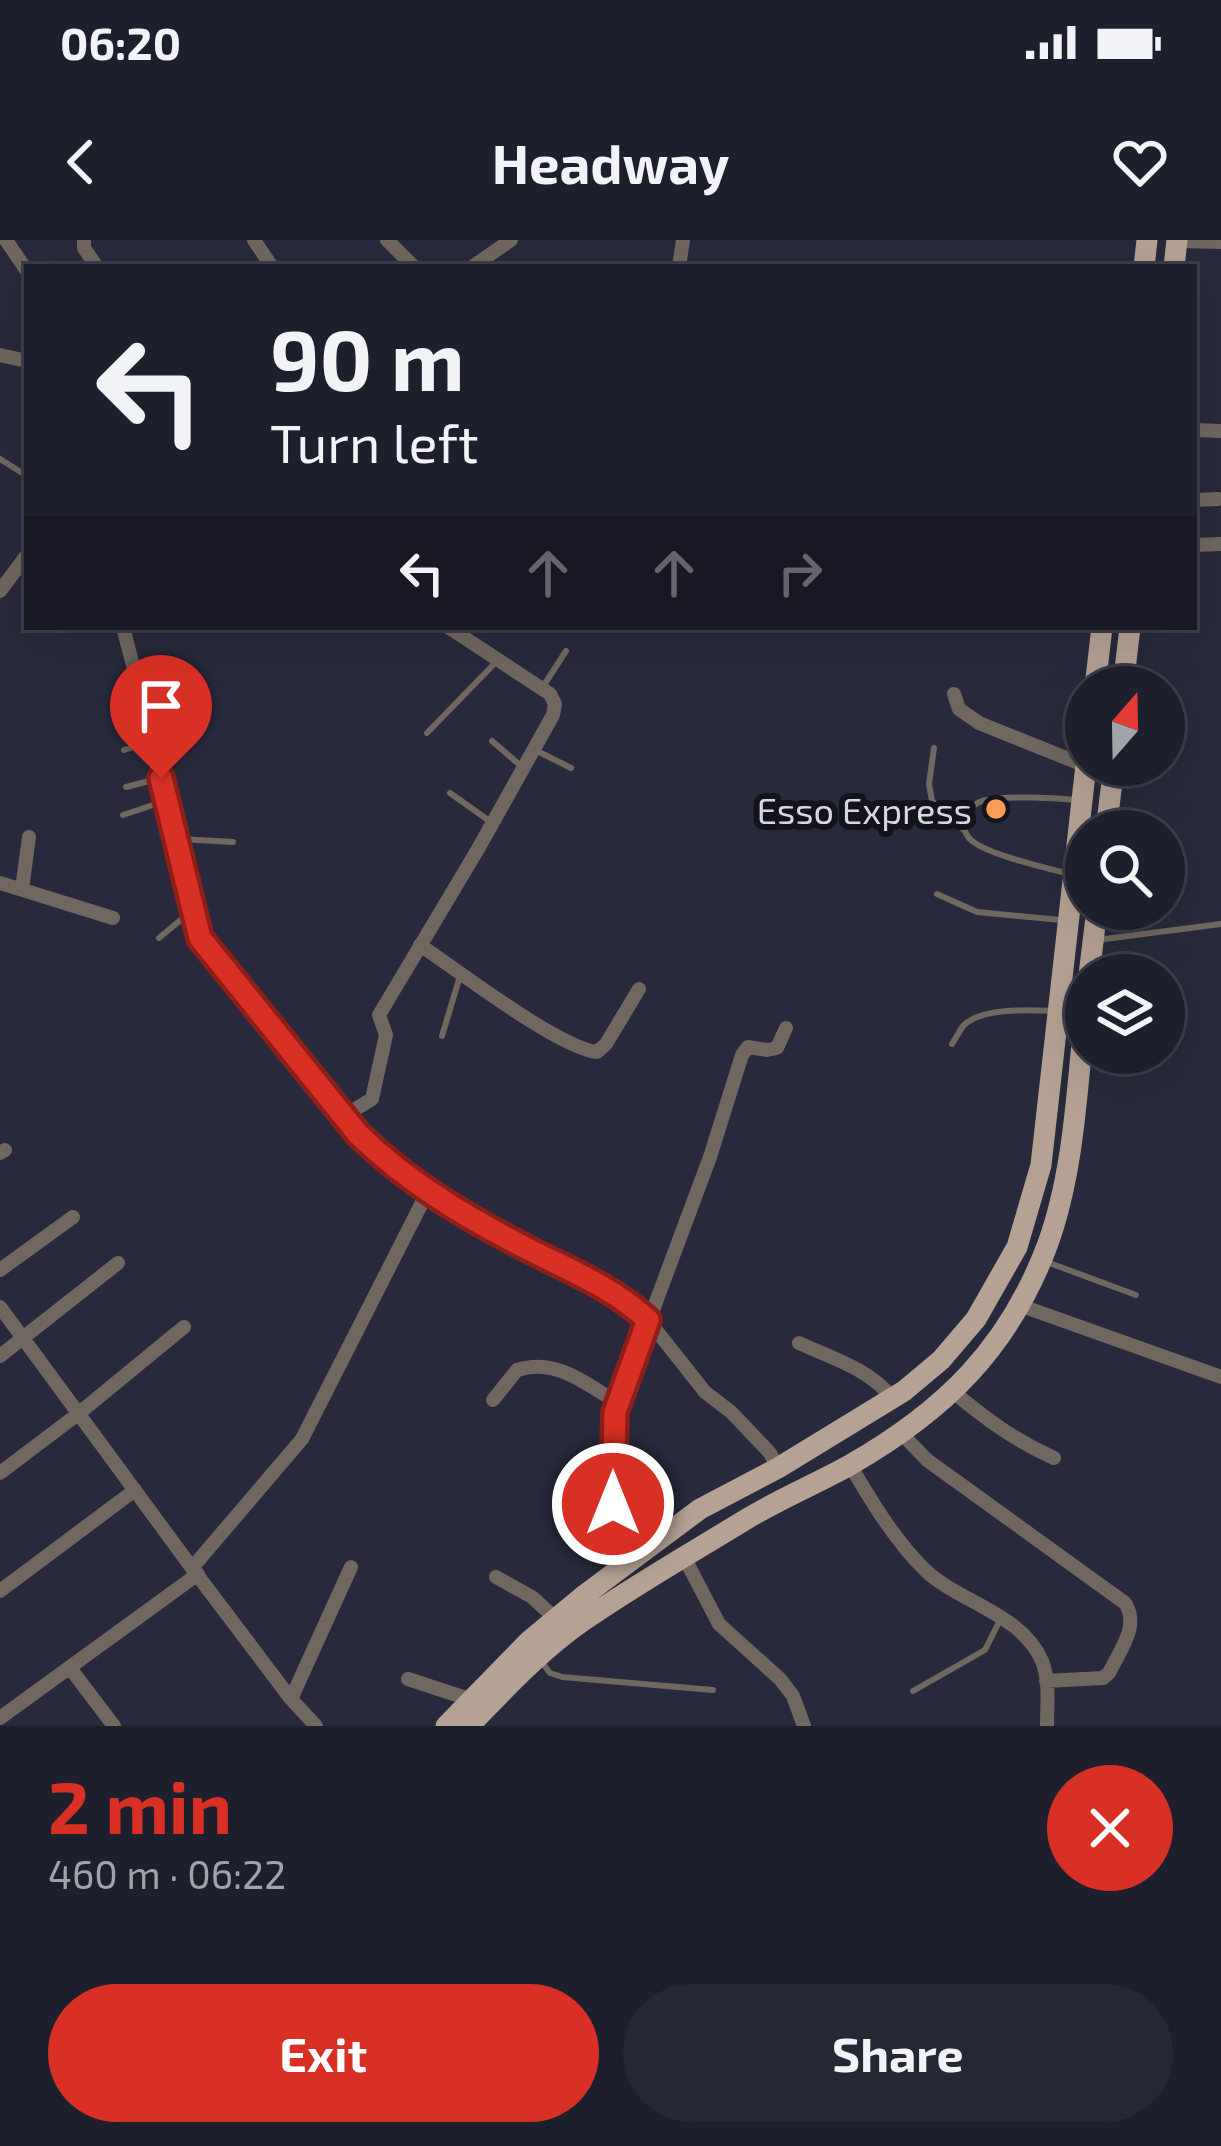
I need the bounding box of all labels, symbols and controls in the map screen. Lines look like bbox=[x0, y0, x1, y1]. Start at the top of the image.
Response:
text: 06:20 bbox=[60, 15, 181, 69]
icon: back bbox=[48, 129, 114, 195]
icon: heart bbox=[1107, 129, 1173, 195]
text: Headway bbox=[492, 130, 729, 195]
text: 90 m bbox=[270, 307, 465, 408]
icon: left bbox=[72, 312, 228, 468]
text: Turn left bbox=[270, 409, 479, 474]
icon: left bbox=[389, 540, 455, 606]
icon: ahead bbox=[515, 540, 581, 606]
icon: ahead bbox=[641, 540, 707, 606]
icon: right bbox=[767, 540, 833, 606]
pin bbox=[110, 655, 212, 778]
north arrow bbox=[1065, 666, 1185, 786]
map controls bbox=[1065, 666, 1185, 1074]
icon: arrive bbox=[128, 673, 194, 739]
place label: Esso Express bbox=[757, 788, 972, 831]
marker: Esso Express bbox=[983, 796, 1009, 822]
button: search bbox=[1065, 810, 1185, 930]
button: layers bbox=[1065, 954, 1185, 1074]
position arrow bbox=[550, 1441, 676, 1567]
text: 2 min bbox=[48, 1762, 232, 1848]
button: close bbox=[1047, 1765, 1173, 1891]
text: 460 m · 06:22 bbox=[48, 1850, 286, 1897]
button: Exit bbox=[48, 1984, 599, 2122]
button: Share bbox=[623, 1984, 1173, 2122]

